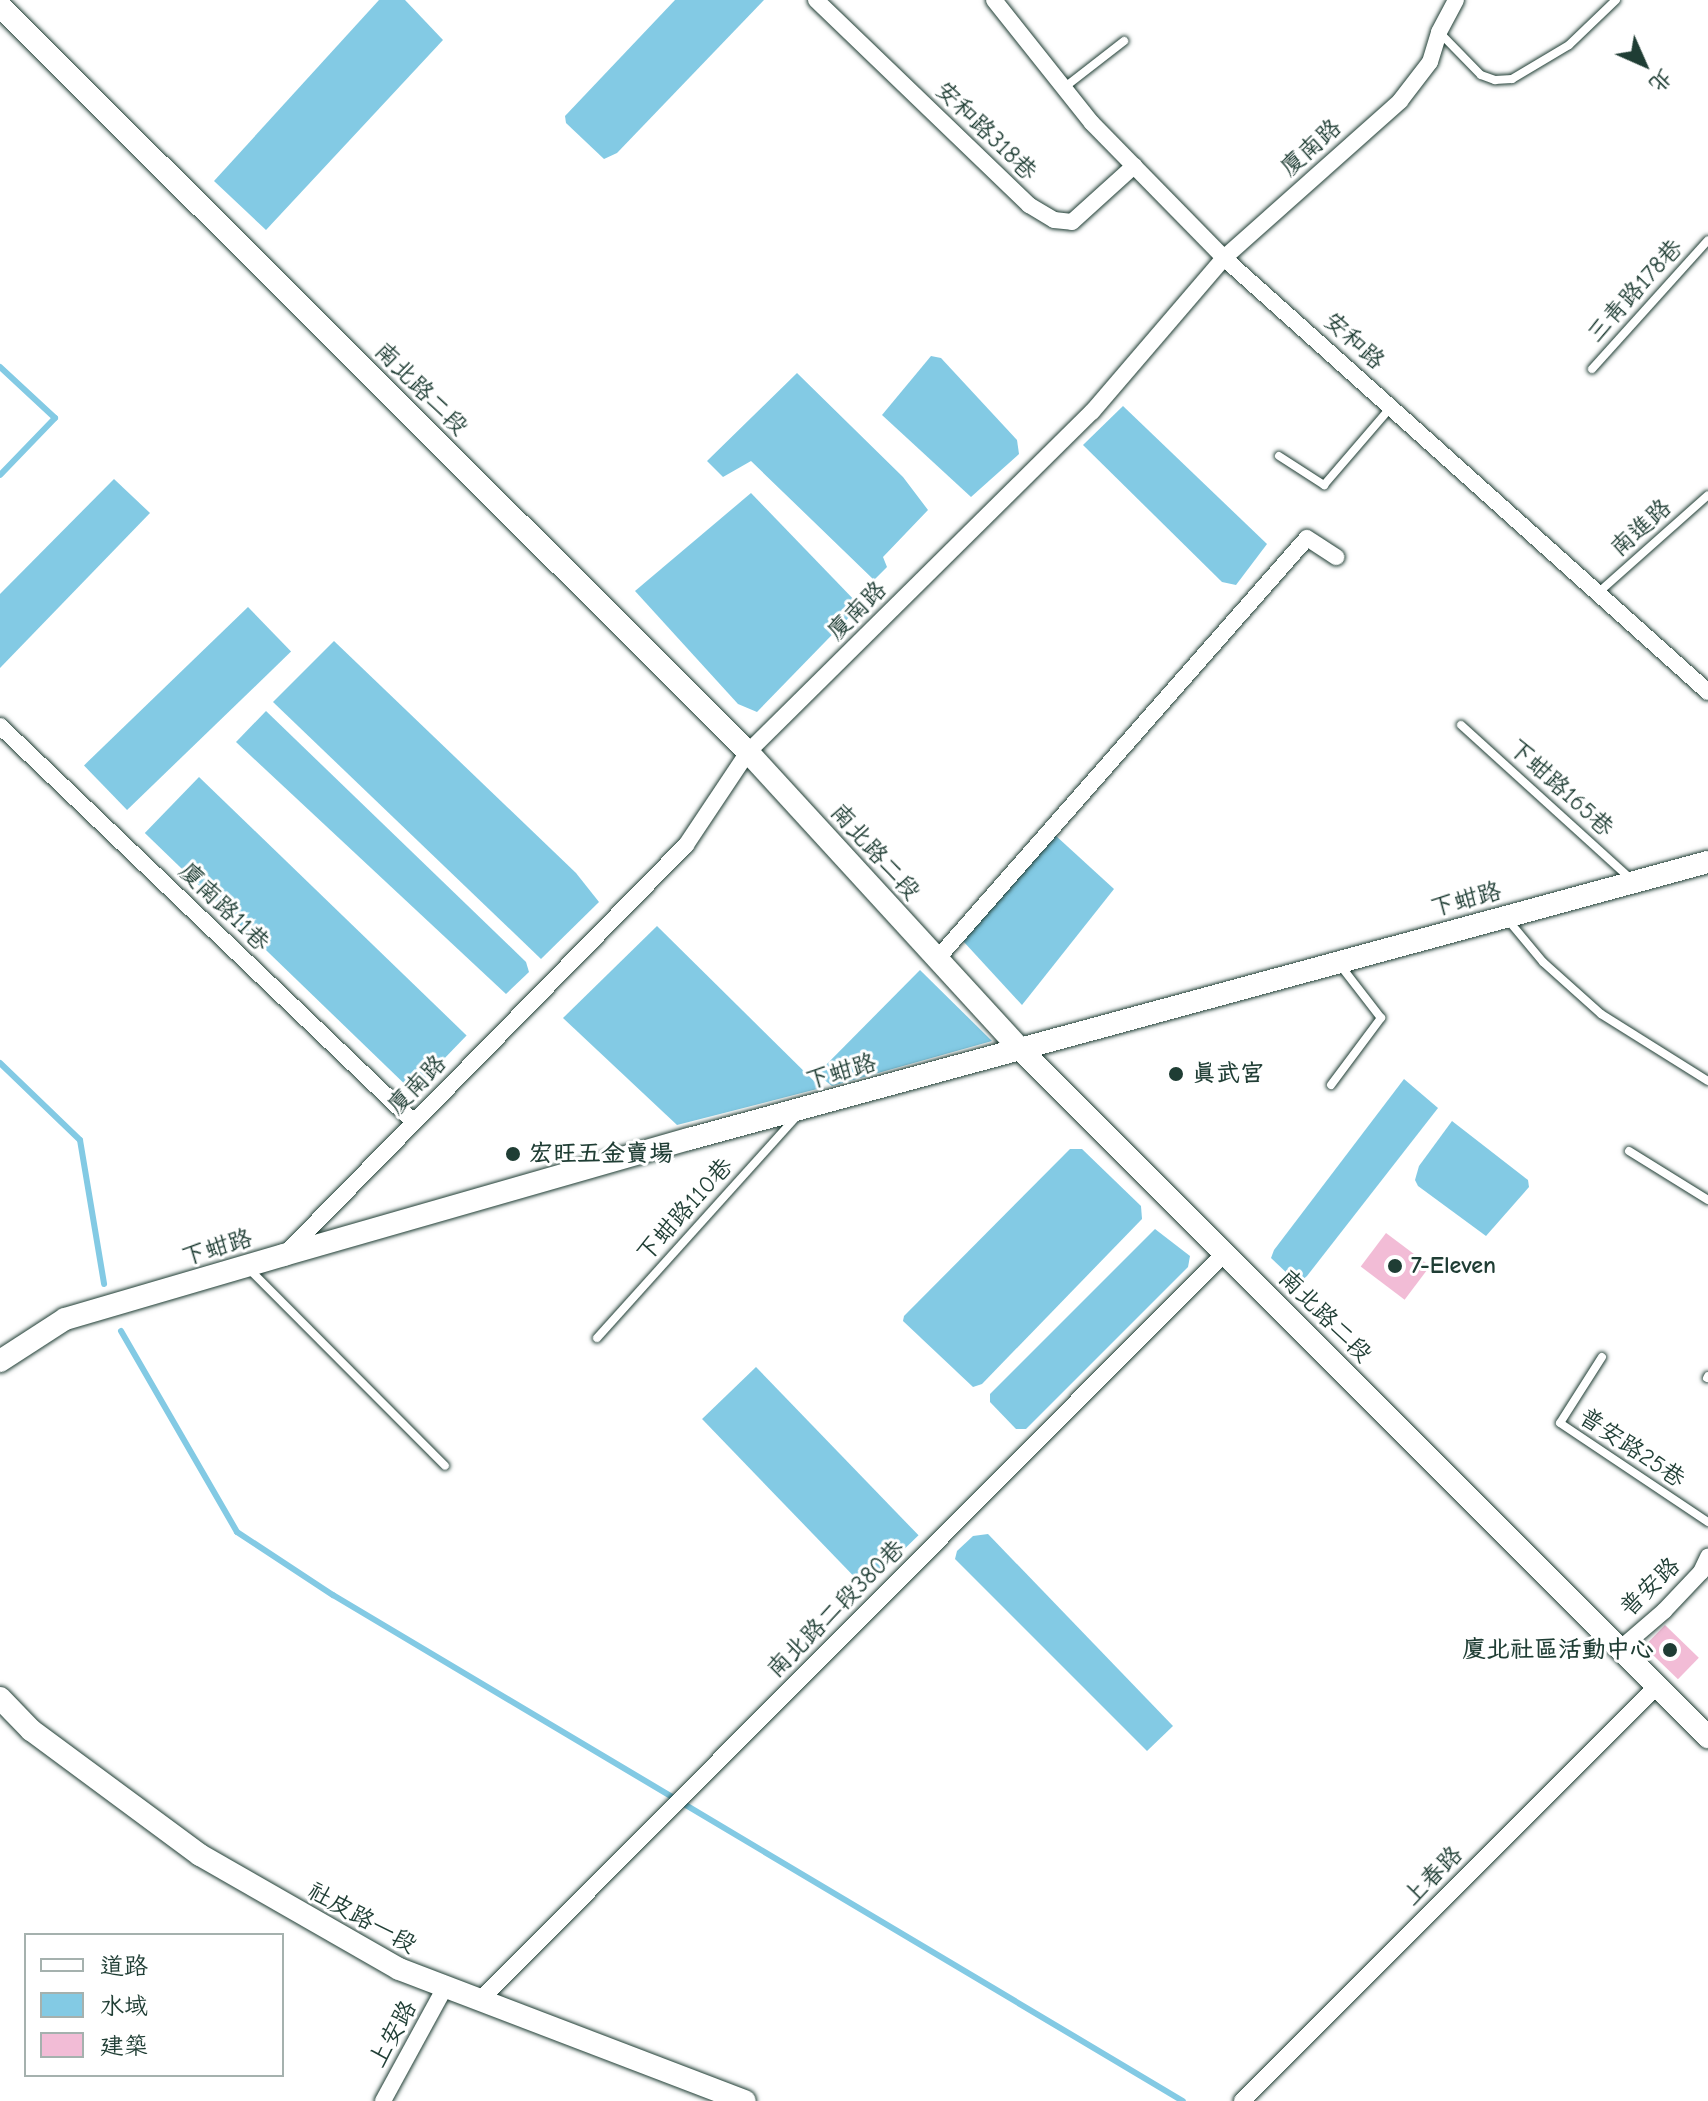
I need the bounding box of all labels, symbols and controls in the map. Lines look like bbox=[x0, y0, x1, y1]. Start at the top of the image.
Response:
north arrow bbox=[1604, 24, 1684, 104]
text: 北 bbox=[1644, 64, 1678, 98]
street label: 安和路318巷 bbox=[929, 75, 1043, 187]
street label: 廈南路 bbox=[1275, 113, 1347, 183]
street label: 三青路178巷 bbox=[1581, 233, 1689, 349]
street label: 安和路 bbox=[1318, 306, 1390, 376]
street label: 南北路二段 bbox=[368, 336, 474, 442]
street label: 南進路 bbox=[1605, 493, 1677, 563]
street label: 廈南路 bbox=[821, 575, 893, 647]
street label: 下蚶路165巷 bbox=[1502, 733, 1620, 843]
street label: 南北路二段 bbox=[824, 798, 926, 906]
street label: 廈南路11巷 bbox=[173, 857, 275, 957]
street label: 下蚶路 bbox=[1427, 877, 1505, 923]
street label: 下蚶路 bbox=[802, 1048, 880, 1096]
street label: 廈南路 bbox=[382, 1049, 452, 1121]
place label: 真武宮 bbox=[1192, 1060, 1264, 1088]
marker: 真武宮 bbox=[1167, 1065, 1185, 1083]
place label: 宏旺五金賣場 bbox=[529, 1140, 673, 1168]
marker: 宏旺五金賣場 bbox=[504, 1145, 522, 1163]
street label: 下蚶路110巷 bbox=[631, 1152, 739, 1268]
street label: 下蚶路 bbox=[178, 1224, 256, 1272]
place label: 7-Eleven bbox=[1411, 1252, 1496, 1280]
marker: 7-Eleven bbox=[1386, 1257, 1404, 1275]
street label: 南北路二段 bbox=[1272, 1263, 1378, 1369]
street label: 普安路25巷 bbox=[1574, 1402, 1690, 1494]
street label: 南北路二段380巷 bbox=[761, 1534, 911, 1684]
street label: 普安路 bbox=[1614, 1552, 1686, 1622]
place label: 廈北社區活動中心 bbox=[1462, 1636, 1654, 1664]
marker: 廈北社區活動中心 bbox=[1661, 1641, 1679, 1659]
street label: 上春路 bbox=[1397, 1840, 1469, 1912]
street label: 社皮路一段 bbox=[303, 1876, 421, 1960]
legend bbox=[24, 1933, 284, 2077]
text: 道路 bbox=[100, 1952, 148, 1980]
text: 水域 bbox=[100, 1992, 148, 2020]
street label: 上安路 bbox=[363, 1996, 423, 2072]
text: 建築 bbox=[100, 2032, 148, 2060]

